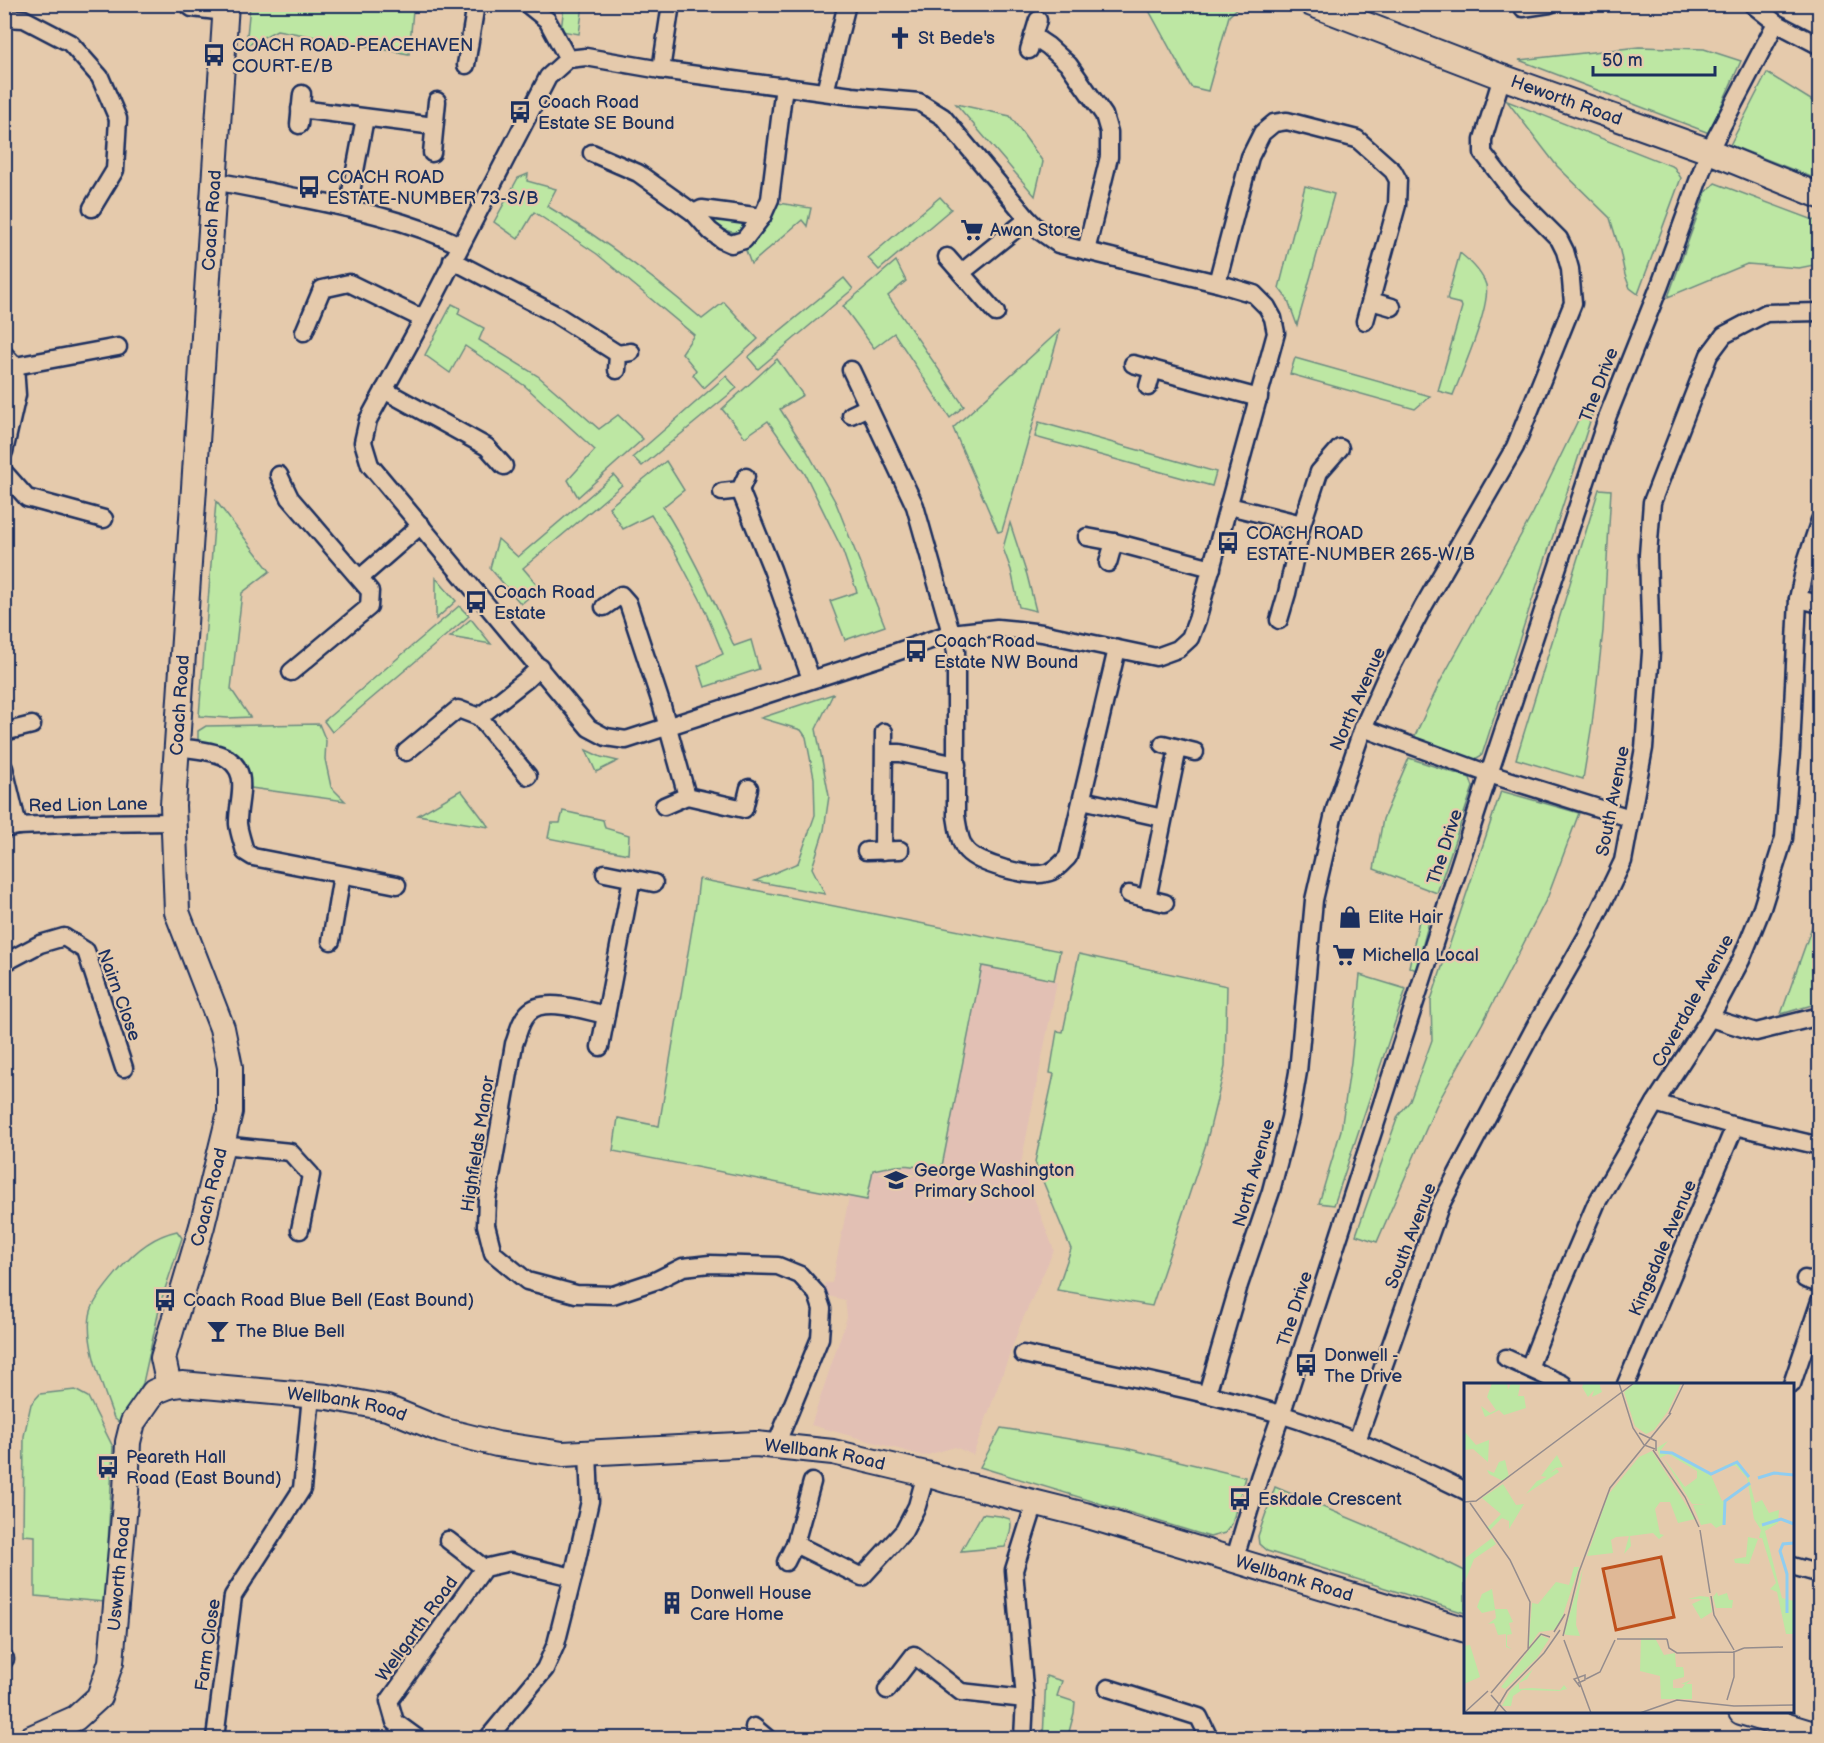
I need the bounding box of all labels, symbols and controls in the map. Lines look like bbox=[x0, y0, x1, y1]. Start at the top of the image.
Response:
church icon: St Bede's bbox=[887, 25, 913, 51]
place label: St Bede's bbox=[918, 28, 995, 49]
place label: COACH ROAD-PEACEHAVEN COURT-E/B bbox=[232, 35, 473, 77]
scale bar bbox=[1593, 39, 1714, 77]
bus stop icon: COACH ROAD-PEACEHAVEN COURT-E/B bbox=[201, 42, 227, 68]
text: 50 m bbox=[1602, 50, 1643, 71]
street label: Heworth Road bbox=[1508, 71, 1625, 130]
place label: Coach Road Estate SE Bound bbox=[538, 92, 675, 134]
bus stop icon: Coach Road Estate SE Bound bbox=[507, 99, 533, 125]
place label: COACH ROAD ESTATE-NUMBER 73-S/B bbox=[327, 167, 538, 209]
street label: Coach Road bbox=[198, 169, 226, 271]
bus stop icon: COACH ROAD ESTATE-NUMBER 73-S/B bbox=[296, 174, 322, 200]
supermarket icon: Awan Store bbox=[959, 217, 985, 243]
place label: Awan Store bbox=[990, 220, 1081, 241]
street label: The Drive bbox=[1575, 344, 1623, 425]
place label: COACH ROAD ESTATE-NUMBER 265-W/B bbox=[1246, 523, 1475, 565]
bus stop icon: COACH ROAD ESTATE-NUMBER 265-W/B bbox=[1215, 530, 1241, 556]
place label: Coach Road Estate bbox=[494, 582, 595, 624]
bus stop icon: Coach Road Estate bbox=[463, 589, 489, 615]
place label: Coach Road Estate NW Bound bbox=[934, 631, 1078, 673]
bus stop icon: Coach Road Estate NW Bound bbox=[903, 638, 929, 664]
street label: North Avenue bbox=[1326, 644, 1390, 754]
street label: Coach Road bbox=[166, 654, 193, 756]
street label: South Avenue bbox=[1592, 744, 1634, 858]
street label: Red Lion Lane bbox=[28, 793, 148, 817]
street label: The Drive bbox=[1423, 806, 1467, 887]
shop icon: Elite Hair bbox=[1337, 904, 1363, 930]
place label: Elite Hair bbox=[1368, 907, 1443, 928]
street label: Coverdale Avenue bbox=[1648, 931, 1738, 1071]
supermarket icon: Michella Local bbox=[1331, 942, 1357, 968]
place label: Michella Local bbox=[1362, 945, 1479, 966]
street label: Nairn Close bbox=[93, 946, 145, 1044]
street label: Highfields Manor bbox=[457, 1074, 499, 1214]
street label: North Avenue bbox=[1229, 1116, 1280, 1229]
street label: Coach Road bbox=[186, 1145, 231, 1249]
place label: George Washington Primary School bbox=[914, 1160, 1074, 1202]
school or university icon: George Washington Primary School bbox=[883, 1167, 909, 1193]
street label: Kingsdale Avenue bbox=[1625, 1177, 1701, 1319]
street label: South Avenue bbox=[1381, 1180, 1441, 1292]
street label: The Drive bbox=[1273, 1268, 1317, 1349]
bus stop icon: Coach Road Blue Bell (East Bound) bbox=[152, 1287, 178, 1313]
place label: Coach Road Blue Bell (East Bound) bbox=[183, 1290, 474, 1311]
bar icon: The Blue Bell bbox=[205, 1318, 231, 1344]
place label: The Blue Bell bbox=[236, 1321, 345, 1342]
place label: Donwell - The Drive bbox=[1324, 1345, 1402, 1387]
bus stop icon: Donwell - The Drive bbox=[1293, 1352, 1319, 1378]
street label: Wellbank Road bbox=[286, 1383, 410, 1426]
inset map bbox=[1464, 1383, 1794, 1713]
street label: Wellbank Road bbox=[764, 1434, 887, 1474]
place label: Peareth Hall Road (East Bound) bbox=[126, 1447, 282, 1489]
bus stop icon: Peareth Hall Road (East Bound) bbox=[95, 1454, 121, 1480]
bus stop icon: Eskdale Crescent bbox=[1227, 1486, 1253, 1512]
place label: Eskdale Crescent bbox=[1258, 1489, 1402, 1510]
street label: Usworth Road bbox=[103, 1516, 134, 1632]
street label: Wellbank Road bbox=[1233, 1550, 1356, 1606]
street label: Wellgarth Road bbox=[372, 1572, 462, 1686]
place label: Donwell House Care Home bbox=[690, 1583, 812, 1625]
building icon: Donwell House Care Home bbox=[659, 1590, 685, 1616]
street label: Farm Close bbox=[191, 1597, 225, 1693]

